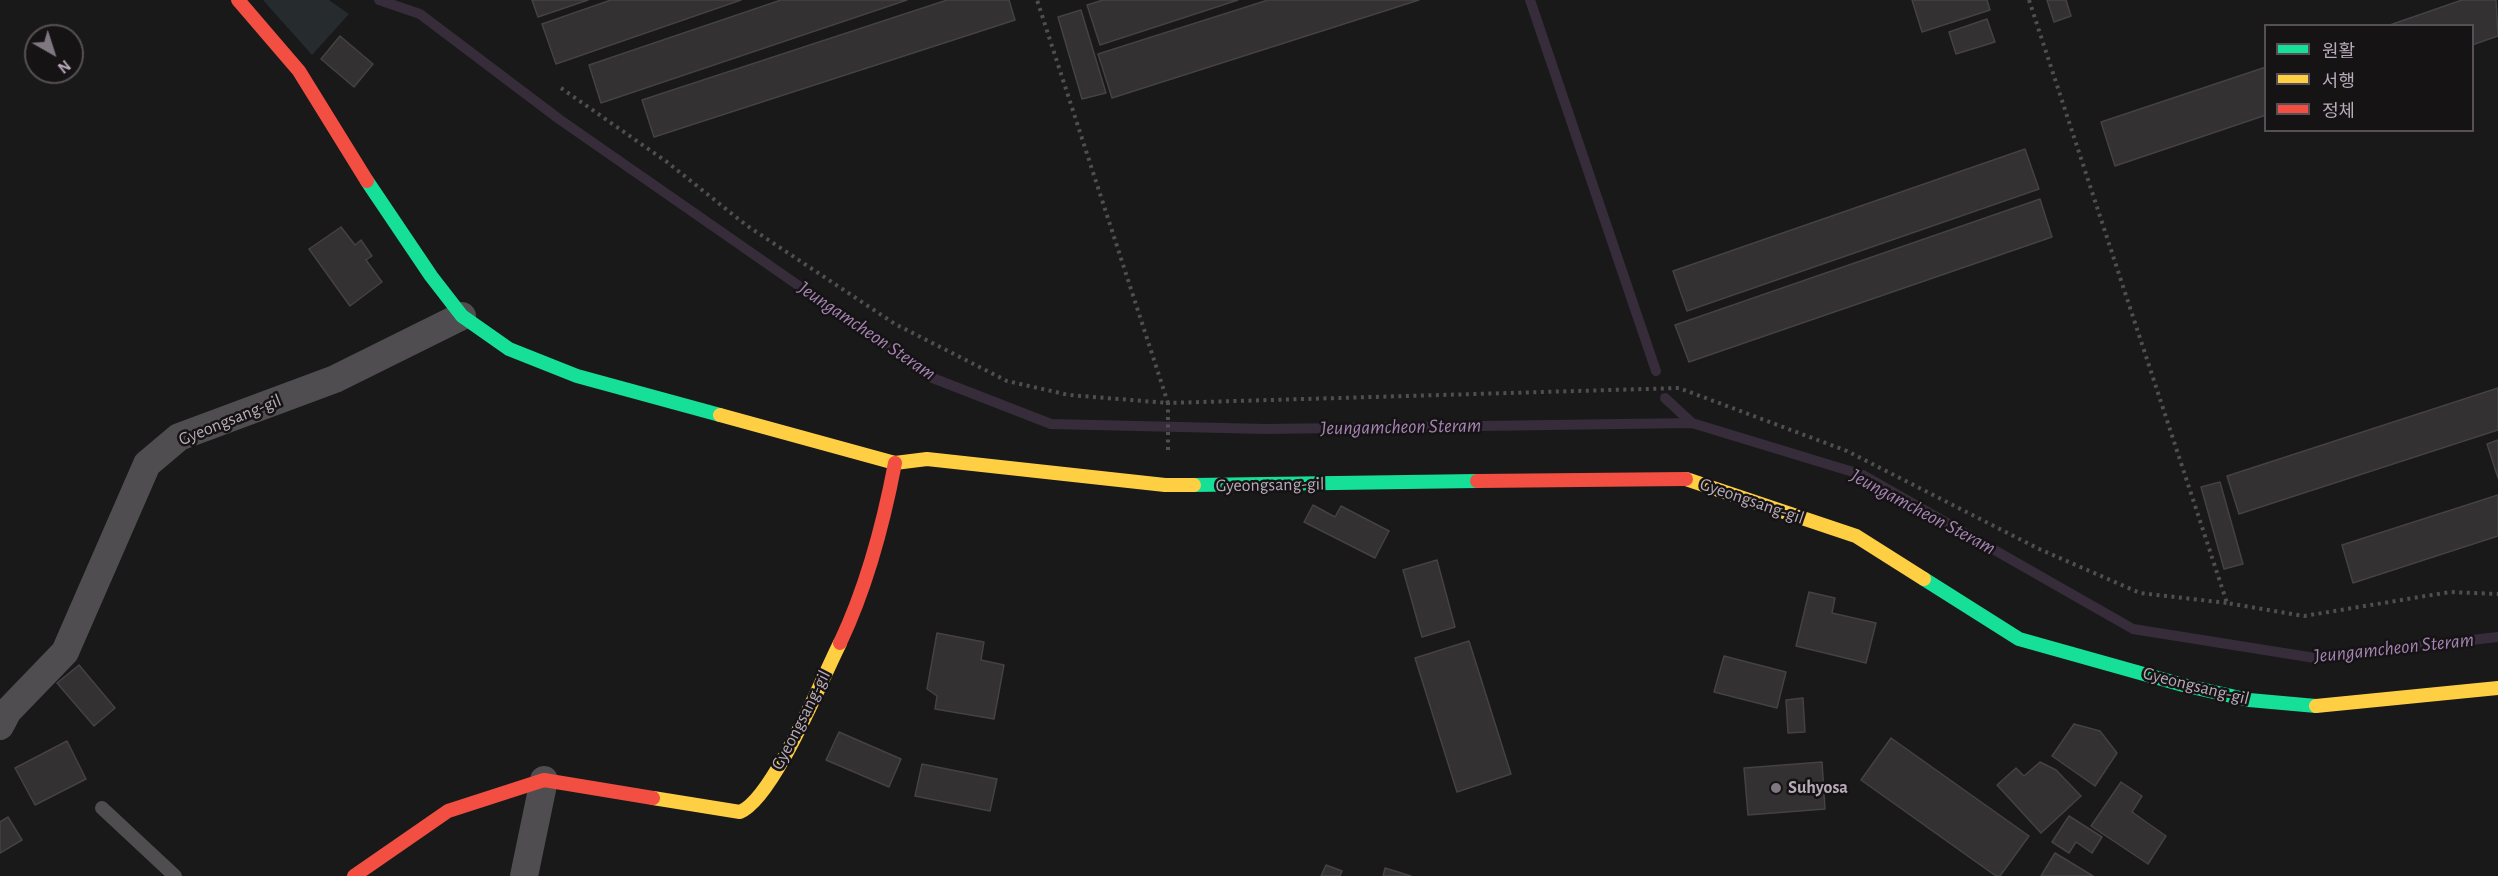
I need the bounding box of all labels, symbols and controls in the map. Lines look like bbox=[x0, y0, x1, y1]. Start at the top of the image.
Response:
north arrow bbox=[24, 24, 84, 84]
legend bbox=[2264, 24, 2474, 132]
text: 원활 bbox=[2322, 43, 2355, 61]
text: N bbox=[55, 57, 73, 76]
text: 서행 bbox=[2322, 73, 2355, 91]
text: 정체 bbox=[2322, 103, 2355, 121]
water label: Jeungamcheon Steram bbox=[794, 276, 940, 386]
street label: Gyeongsang-gil bbox=[176, 390, 284, 450]
water label: Jeungamcheon Steram bbox=[1321, 414, 1481, 440]
water label: Jeungamcheon Steram bbox=[1847, 464, 1999, 560]
street label: Gyeongsang-gil bbox=[1215, 473, 1325, 497]
street label: Gyeongsang-gil bbox=[1697, 473, 1807, 529]
water label: Jeungamcheon Steram bbox=[2313, 628, 2475, 668]
street label: Gyeongsang-gil bbox=[2141, 662, 2251, 710]
street label: Gyeongsang-gil bbox=[767, 667, 835, 773]
place label: Suhyosa bbox=[1788, 777, 1848, 799]
marker: Suhyosa bbox=[1769, 781, 1783, 795]

